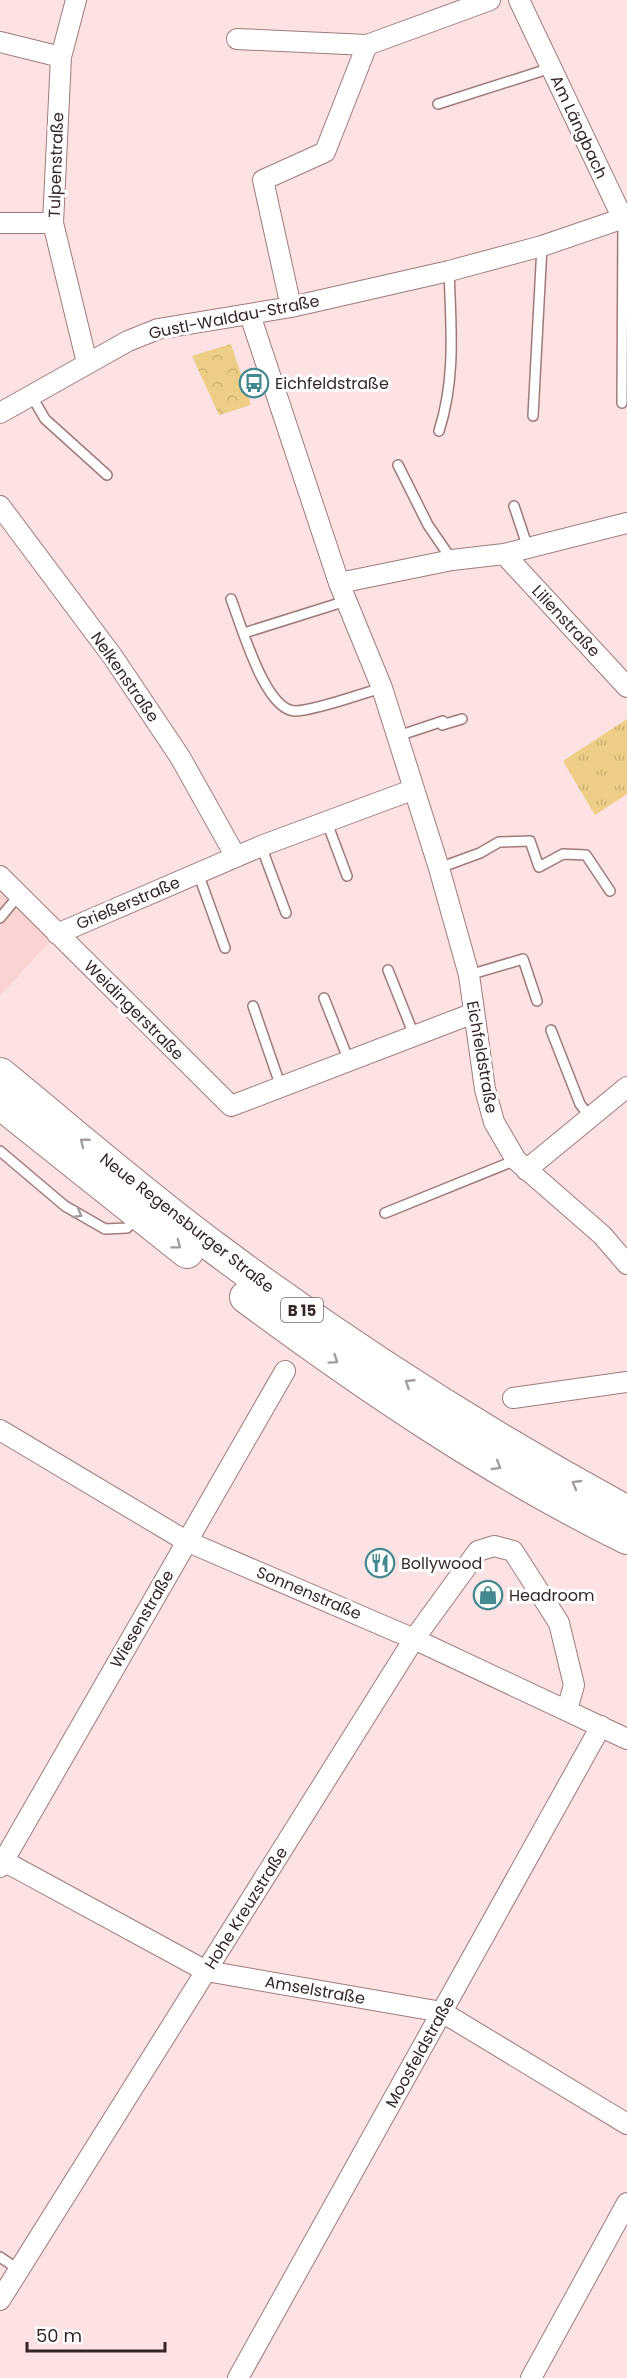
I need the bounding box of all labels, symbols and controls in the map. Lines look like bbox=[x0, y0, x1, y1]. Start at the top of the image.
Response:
street label: Am Längbach bbox=[545, 71, 613, 183]
street label: Tulpenstraße bbox=[43, 112, 69, 218]
street label: Gustl-Waldau-Straße bbox=[147, 289, 321, 345]
bus stop icon: Eichfeldstraße bbox=[238, 367, 270, 399]
place label: Eichfeldstraße bbox=[275, 372, 389, 395]
street label: Lilienstraße bbox=[527, 580, 605, 662]
street label: Nelkenstraße bbox=[85, 627, 165, 727]
street label: Grießerstraße bbox=[72, 871, 184, 935]
street label: Weidingerstraße bbox=[79, 955, 189, 1065]
street label: Eichfeldstraße bbox=[461, 999, 503, 1115]
one-way arrow bbox=[80, 1138, 91, 1149]
street label: Neue Regensburger Straße bbox=[95, 1148, 279, 1298]
one-way arrow bbox=[72, 1207, 82, 1218]
one-way arrow bbox=[170, 1237, 181, 1248]
road number: B 15 bbox=[281, 1298, 323, 1322]
one-way arrow bbox=[327, 1353, 338, 1364]
one-way arrow bbox=[405, 1379, 416, 1390]
one-way arrow bbox=[491, 1459, 501, 1471]
one-way arrow bbox=[572, 1480, 582, 1491]
restaurant icon: Bollywood bbox=[364, 1547, 396, 1579]
place label: Bollywood bbox=[401, 1552, 482, 1575]
street label: Sonnenstraße bbox=[253, 1561, 365, 1626]
street label: Wiesenstraße bbox=[105, 1566, 179, 1672]
shop icon: Headroom bbox=[472, 1579, 504, 1611]
place label: Headroom bbox=[509, 1584, 595, 1607]
street label: Hohe Kreuzstraße bbox=[199, 1842, 293, 1974]
street label: Amselstraße bbox=[263, 1970, 367, 2010]
street label: Moosfeldstraße bbox=[380, 1992, 460, 2112]
scale bar bbox=[27, 2315, 165, 2353]
text: 50 m bbox=[36, 2323, 82, 2348]

